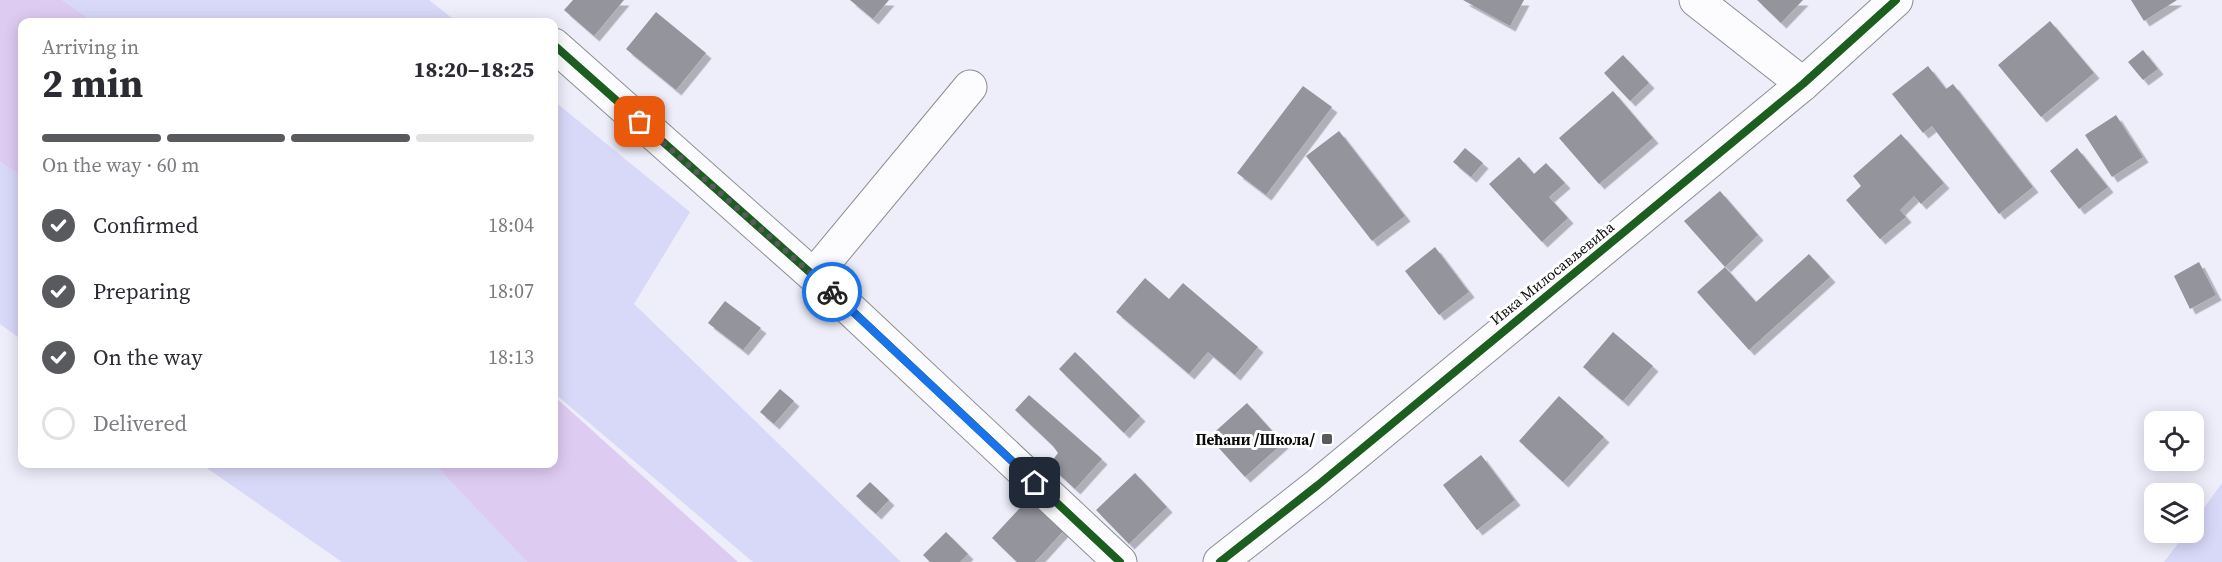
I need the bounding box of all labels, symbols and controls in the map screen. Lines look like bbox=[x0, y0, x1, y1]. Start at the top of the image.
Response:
text: Arriving in bbox=[42, 33, 139, 61]
text: 18:20–18:25 bbox=[414, 54, 534, 84]
text: 2 min bbox=[42, 57, 143, 110]
pin bbox=[614, 96, 665, 147]
icon: bag bbox=[623, 105, 656, 138]
text: On the way · 60 m bbox=[42, 151, 199, 179]
icon: check bbox=[42, 209, 75, 242]
text: Confirmed bbox=[93, 210, 198, 240]
text: 18:04 bbox=[488, 211, 534, 239]
street label: Ивка Милосављевића bbox=[1485, 216, 1619, 330]
courier bbox=[802, 262, 862, 322]
icon: check bbox=[42, 275, 75, 308]
text: Preparing bbox=[93, 276, 190, 306]
icon: bike bbox=[816, 276, 849, 309]
text: 18:07 bbox=[488, 277, 534, 305]
icon: check bbox=[42, 341, 75, 374]
text: On the way bbox=[93, 342, 202, 372]
text: 18:13 bbox=[488, 343, 534, 371]
text: Delivered bbox=[93, 408, 187, 438]
map controls bbox=[2144, 411, 2204, 543]
button: locate bbox=[2144, 411, 2204, 471]
place label: Пећани /Школа/ bbox=[1196, 429, 1315, 450]
marker: Пећани /Школа/ bbox=[1320, 432, 1334, 446]
pin bbox=[1009, 457, 1060, 508]
icon: home bbox=[1018, 466, 1051, 499]
button: layers bbox=[2144, 483, 2204, 543]

